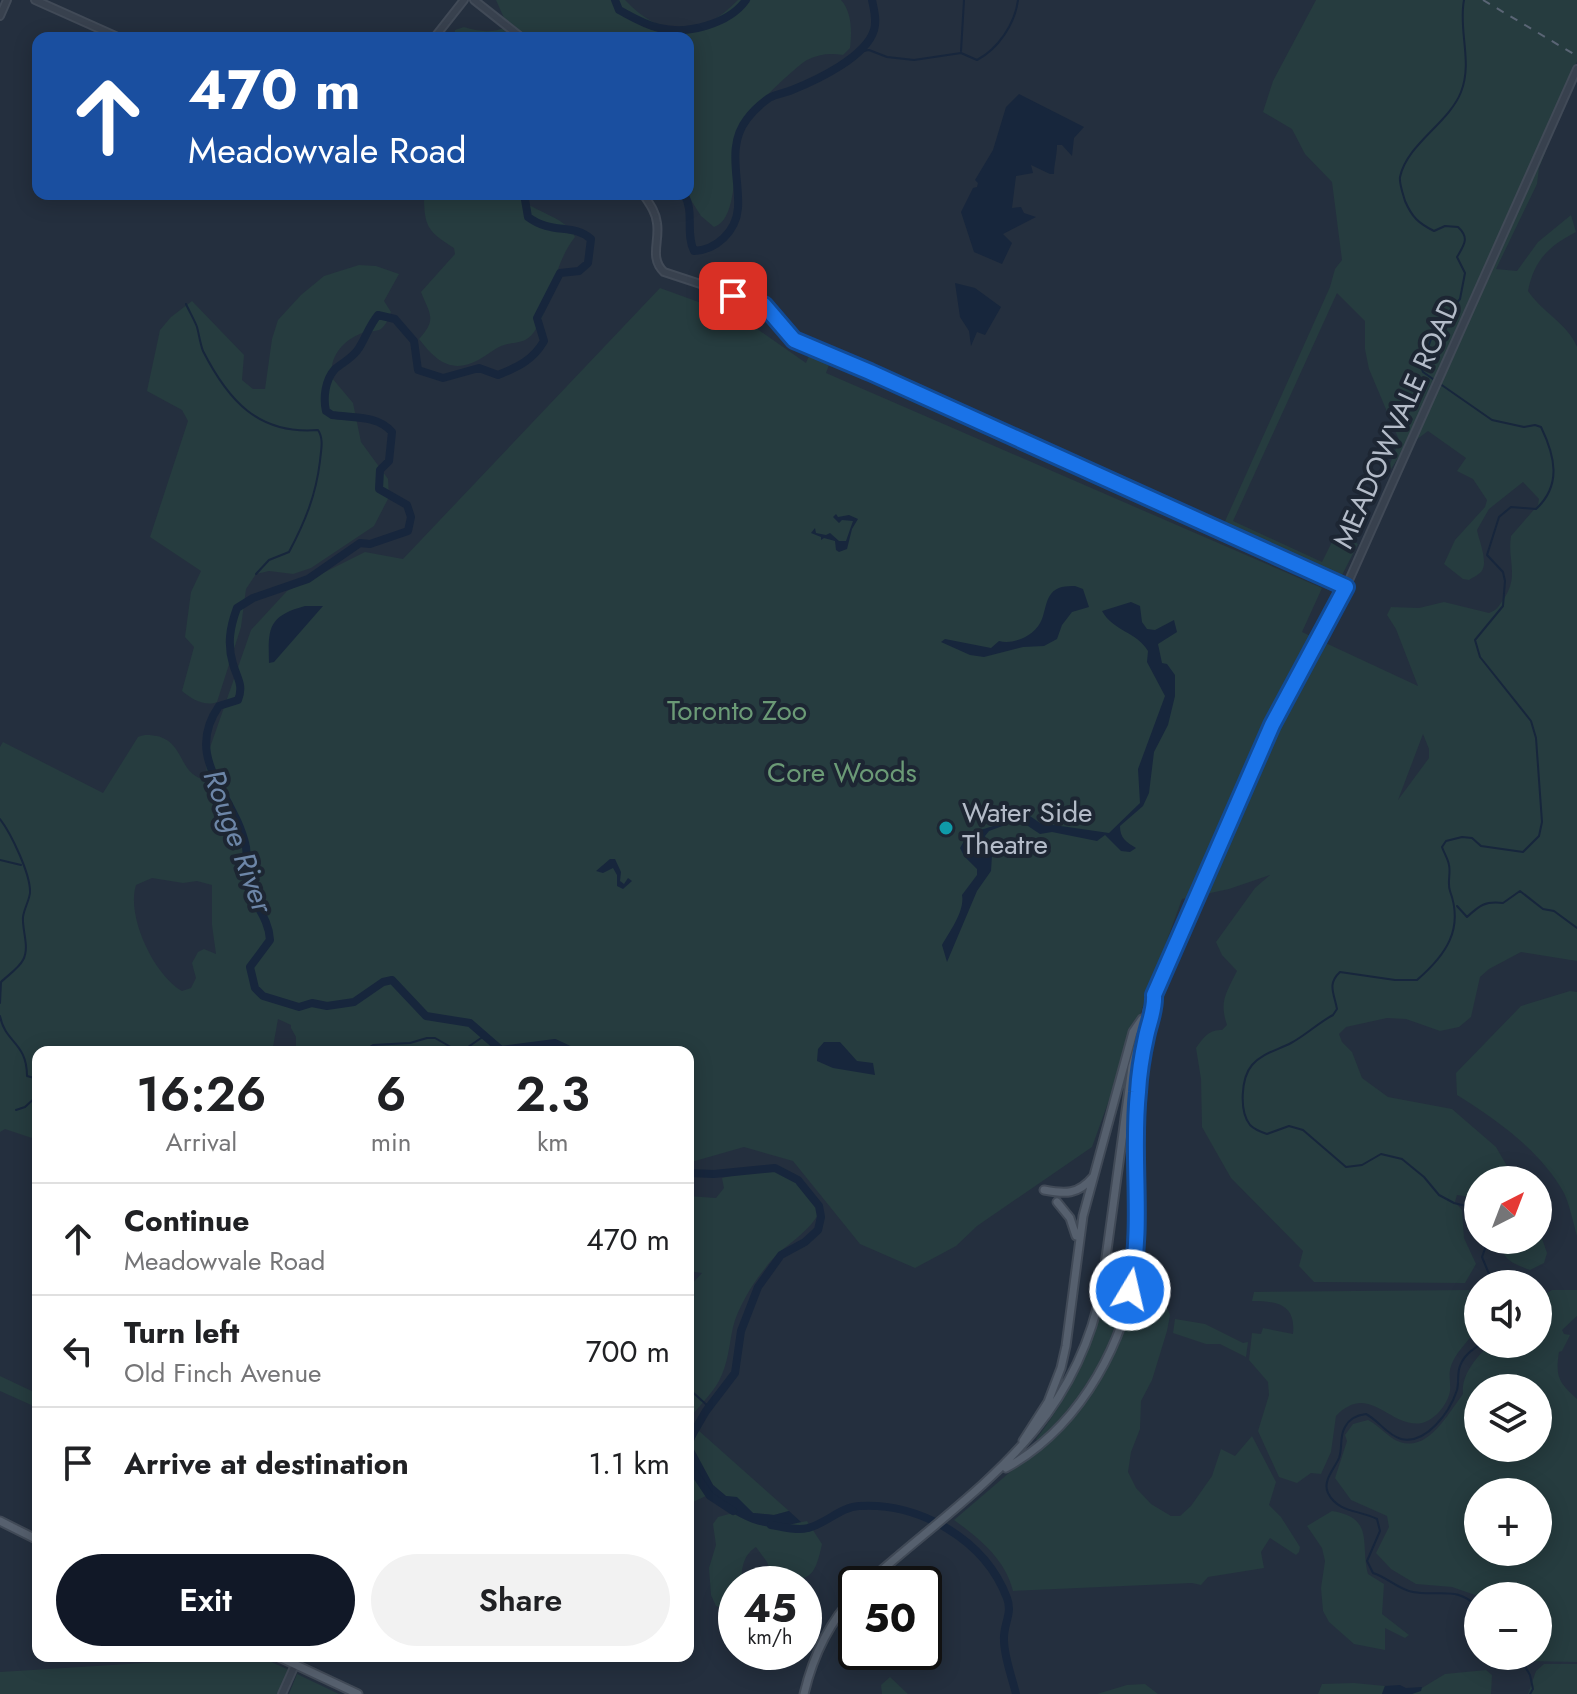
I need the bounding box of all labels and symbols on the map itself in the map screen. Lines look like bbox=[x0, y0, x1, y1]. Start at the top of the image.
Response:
pin bbox=[699, 262, 767, 330]
street label: MEADOWVALE ROAD bbox=[1323, 291, 1470, 555]
park label: Toronto Zoo bbox=[667, 690, 807, 731]
park label: Core Woods bbox=[767, 752, 917, 793]
water label: Rouge River bbox=[193, 763, 285, 920]
place label: Water Side Theatre bbox=[962, 792, 1093, 865]
marker: Water Side Theatre bbox=[937, 819, 955, 837]
north arrow bbox=[1464, 1166, 1552, 1254]
position arrow bbox=[1088, 1248, 1172, 1332]
speed limit sign: 50 bbox=[838, 1566, 942, 1670]

